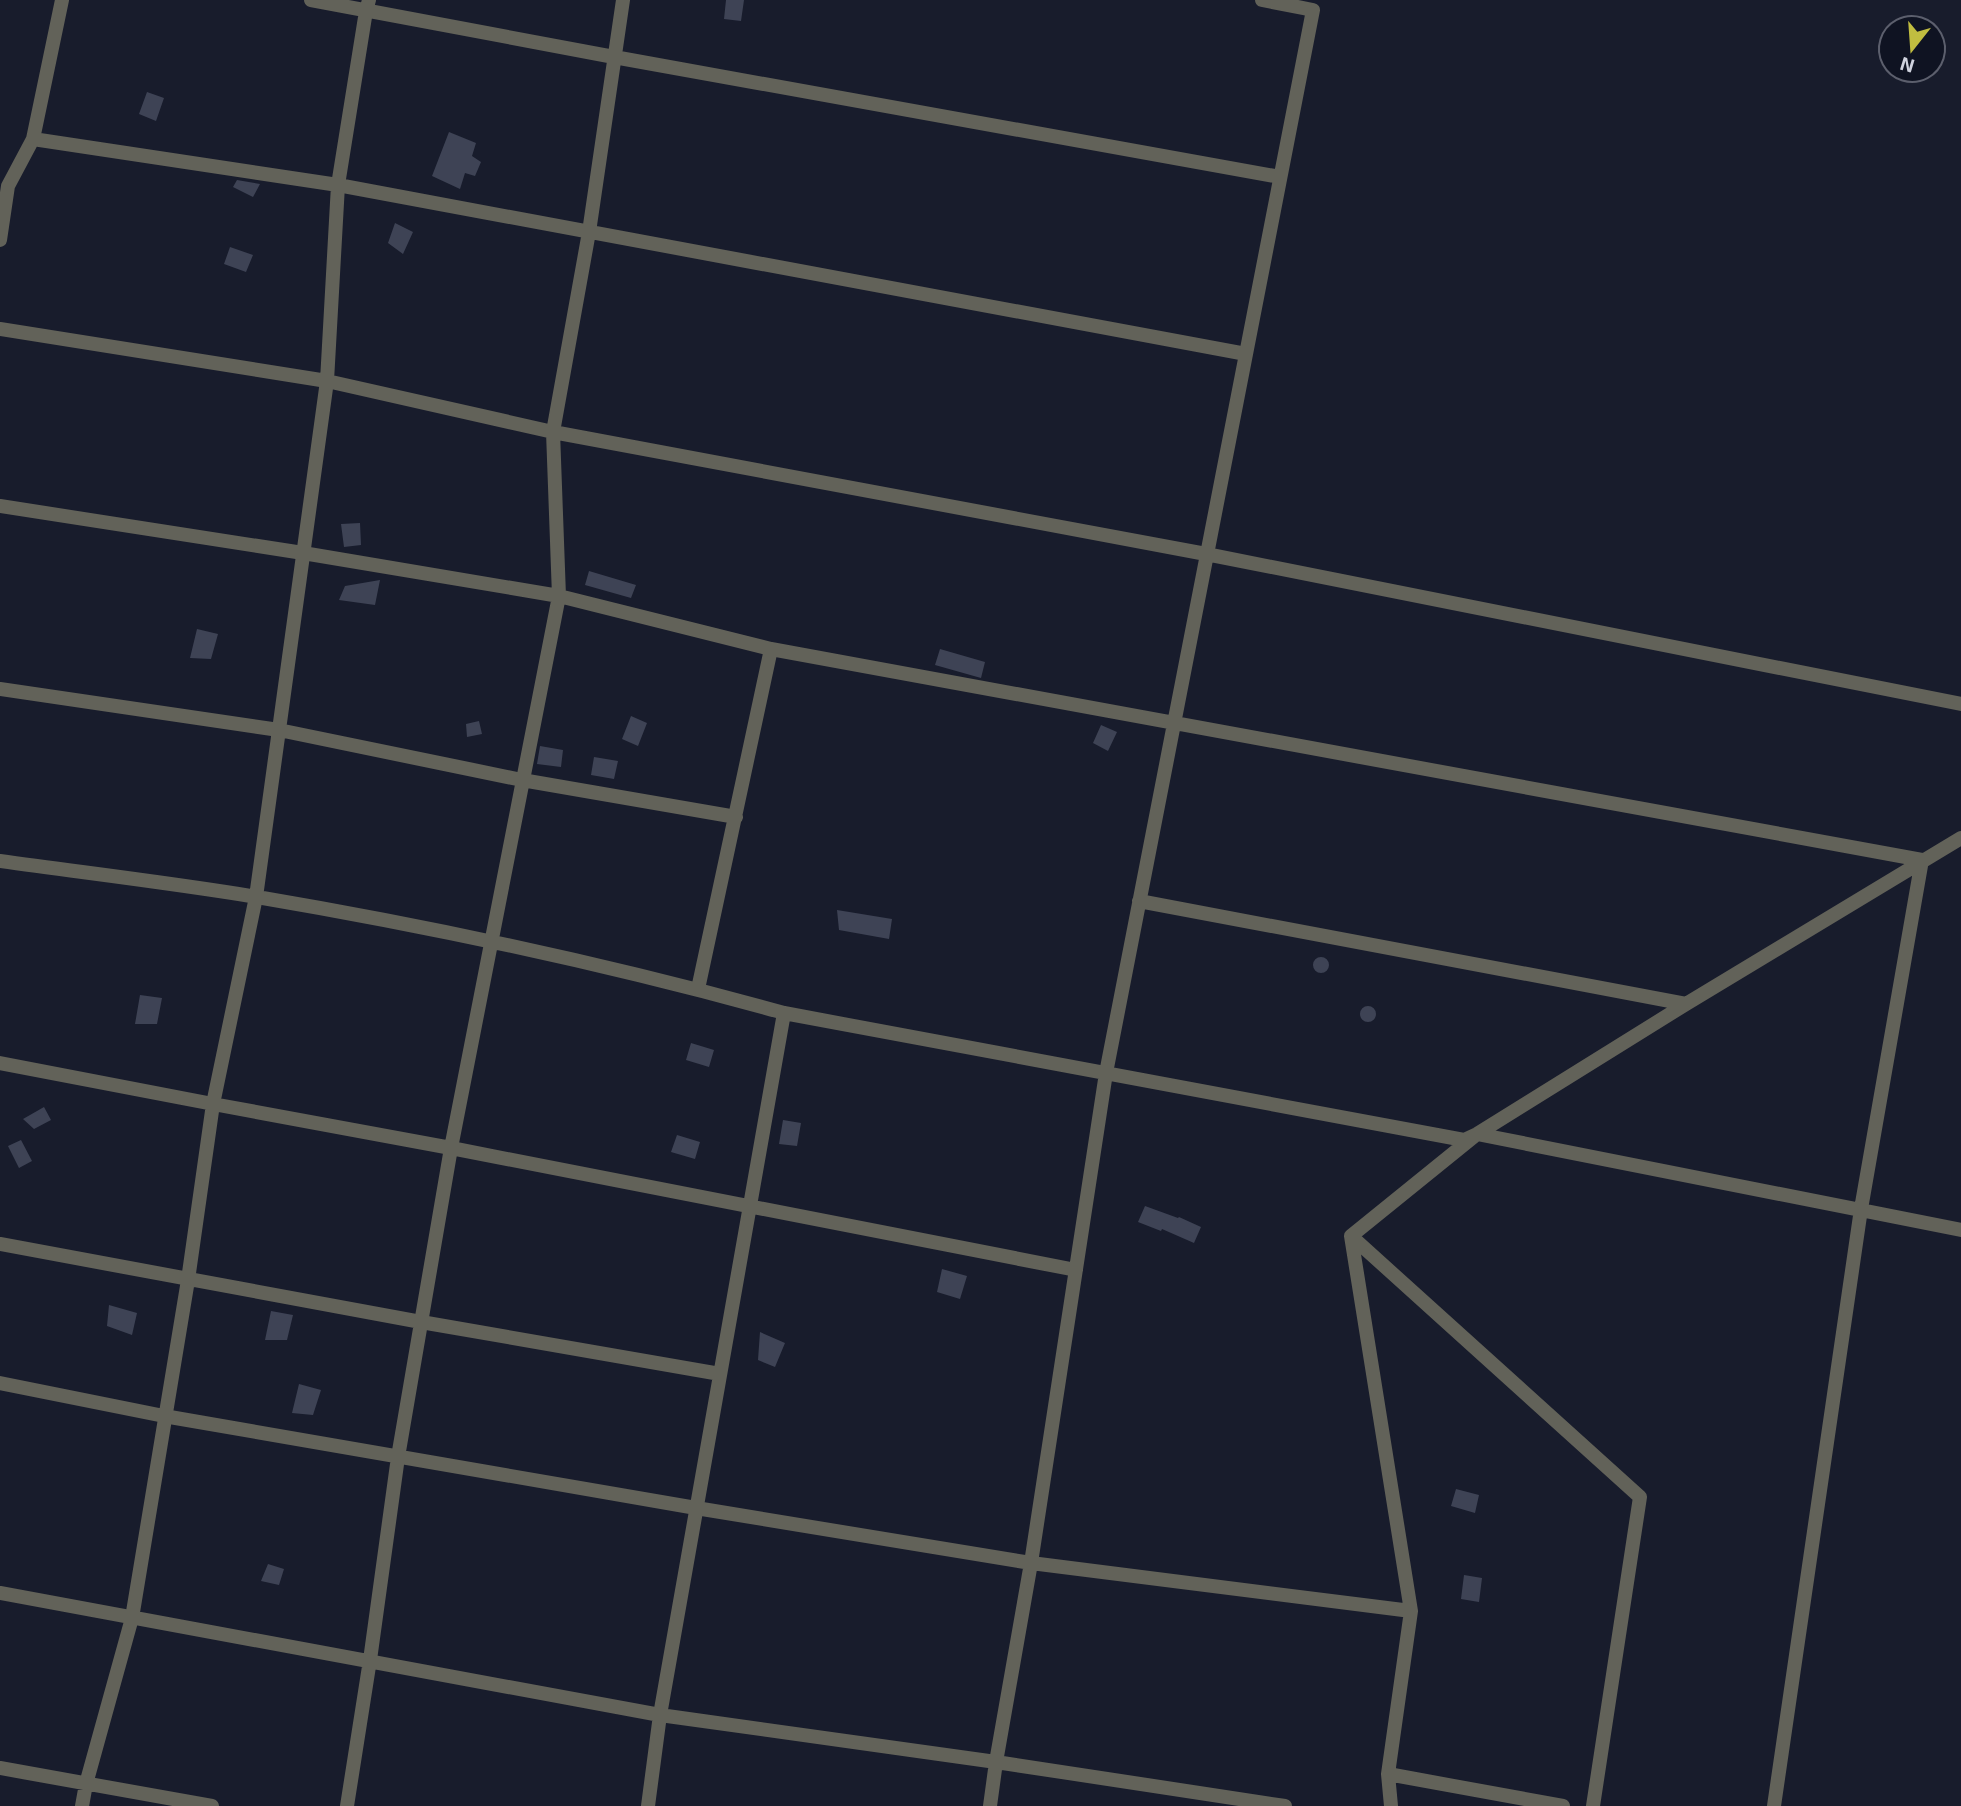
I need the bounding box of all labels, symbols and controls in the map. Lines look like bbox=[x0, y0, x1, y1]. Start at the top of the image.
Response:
north arrow bbox=[1877, 14, 1947, 84]
text: N bbox=[1897, 53, 1917, 79]

